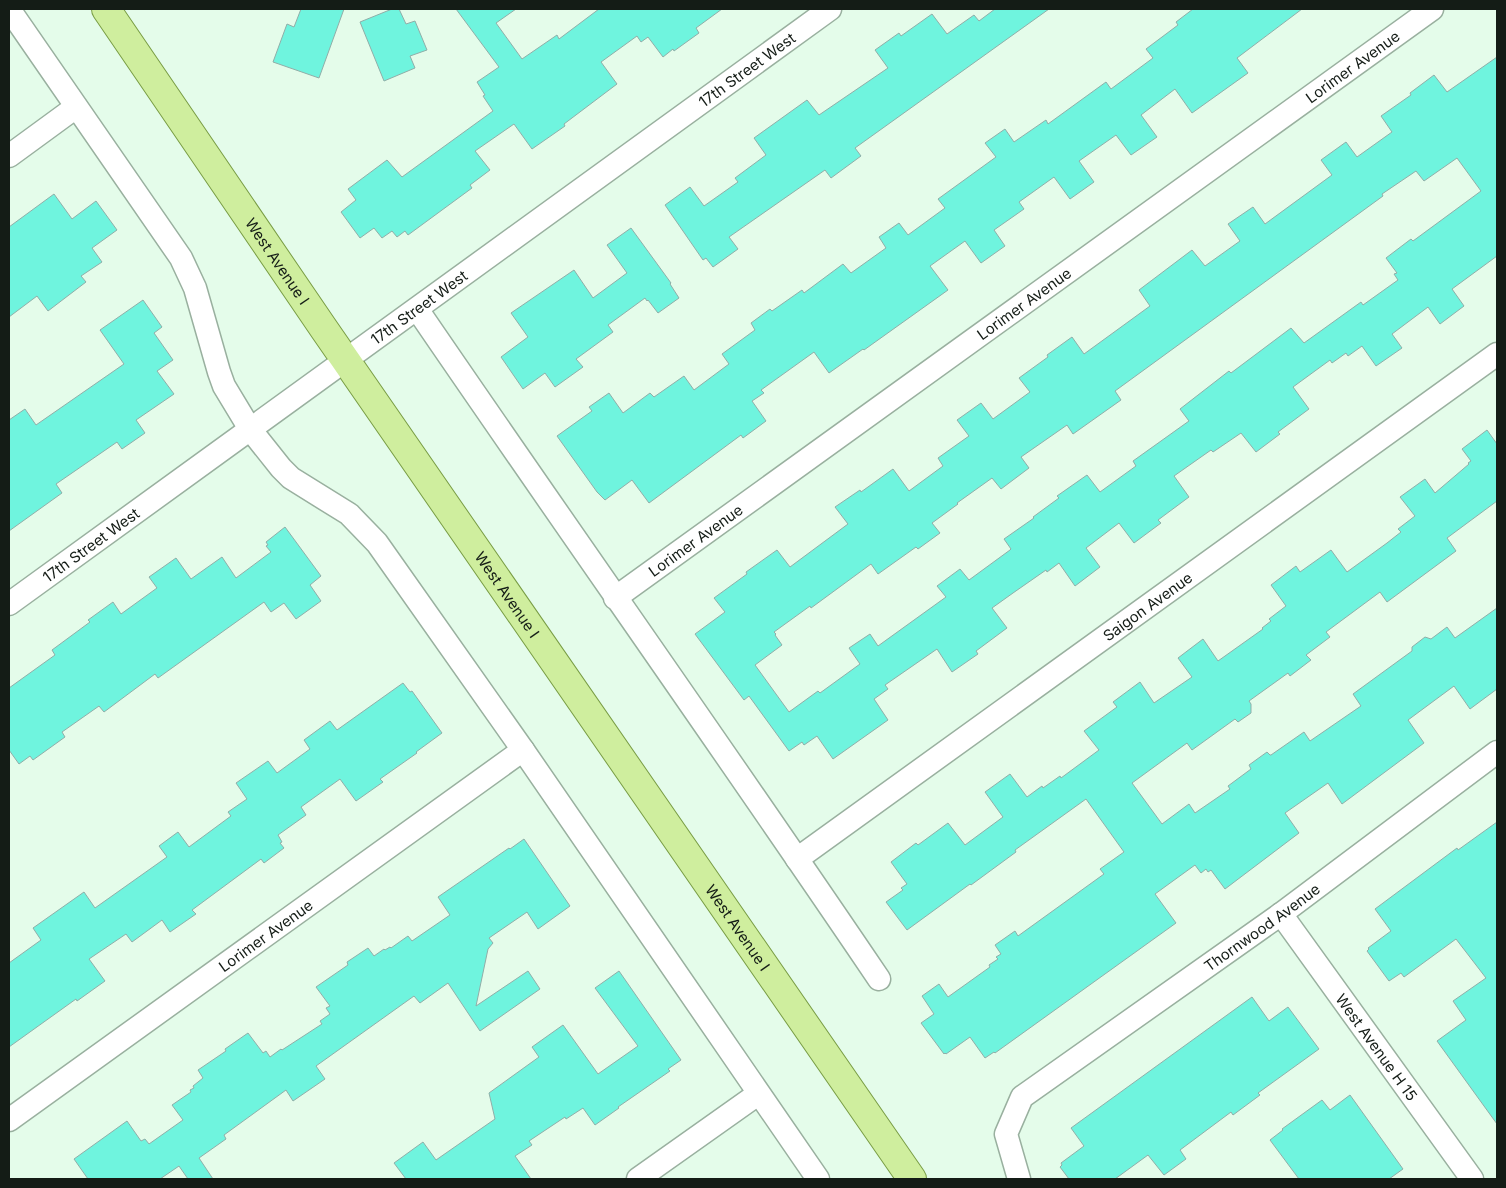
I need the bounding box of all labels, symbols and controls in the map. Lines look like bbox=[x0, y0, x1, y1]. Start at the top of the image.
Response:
street label: Lorimer Avenue bbox=[1302, 26, 1403, 107]
street label: 17th Street West bbox=[695, 28, 799, 111]
street label: West Avenue I bbox=[241, 214, 314, 308]
street label: Lorimer Avenue bbox=[973, 263, 1075, 344]
street label: 17th Street West bbox=[367, 266, 471, 348]
street label: Lorimer Avenue bbox=[645, 500, 746, 580]
street label: 17th Street West bbox=[39, 503, 143, 586]
street label: West Avenue I bbox=[471, 548, 544, 641]
street label: Saigon Avenue bbox=[1099, 568, 1196, 645]
street label: Thornwood Avenue bbox=[1200, 879, 1323, 975]
street label: West Avenue I bbox=[702, 881, 775, 974]
street label: Lorimer Avenue bbox=[215, 895, 316, 976]
street label: West Avenue H 15 bbox=[1332, 990, 1422, 1104]

